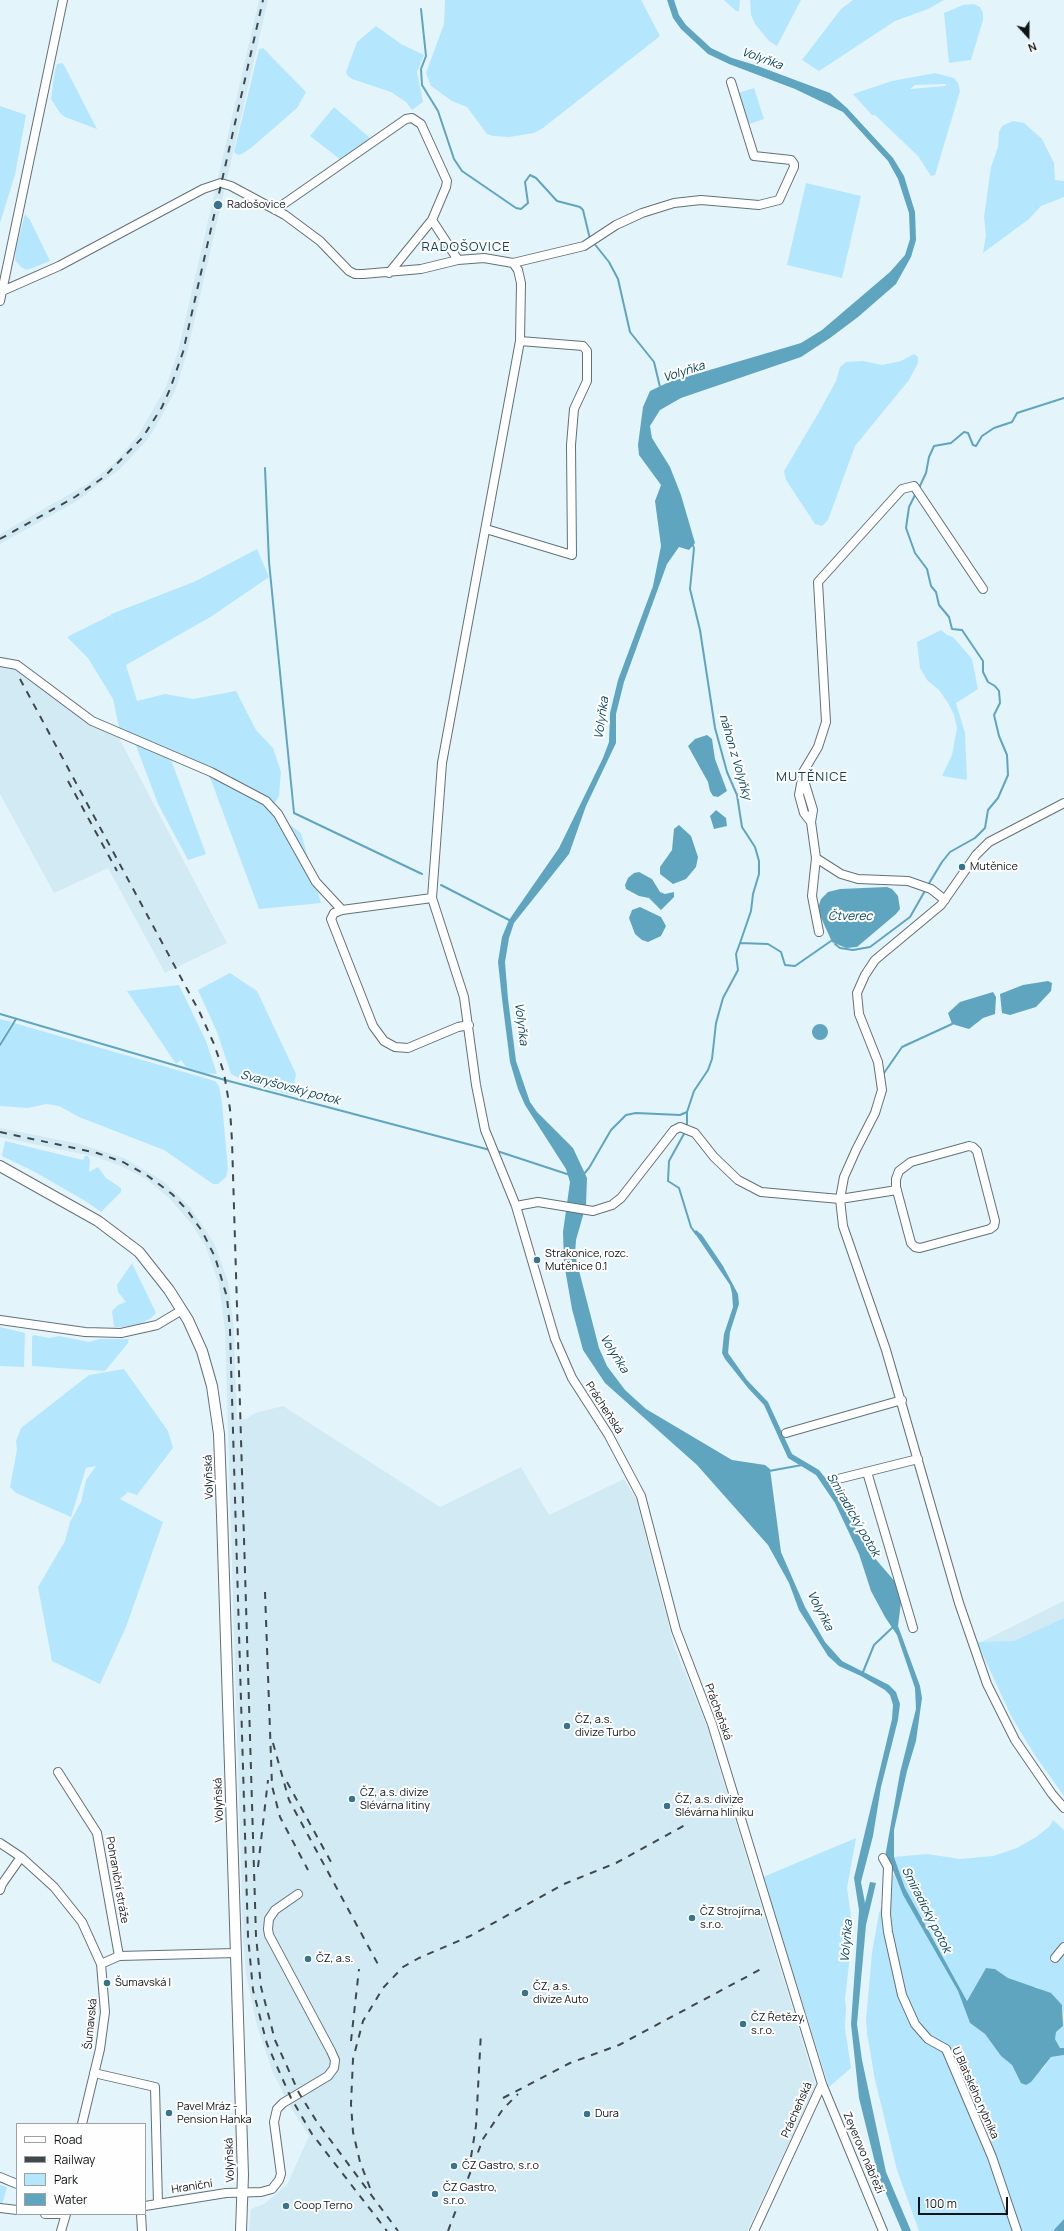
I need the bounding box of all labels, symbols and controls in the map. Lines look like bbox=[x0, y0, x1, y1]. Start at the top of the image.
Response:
north arrow bbox=[1008, 16, 1048, 56]
text: N bbox=[1026, 39, 1039, 56]
water label: Volyňka bbox=[740, 45, 784, 73]
place label: Radošovice bbox=[227, 198, 286, 212]
marker: Radošovice bbox=[212, 199, 224, 211]
district label: RADOŠOVICE bbox=[421, 239, 511, 255]
water label: Volyňka bbox=[662, 359, 706, 385]
water label: Volyňka bbox=[592, 696, 612, 740]
water label: náhon z Volyňky bbox=[716, 712, 754, 802]
district label: MUTĚNICE bbox=[776, 769, 848, 785]
place label: Mutěnice bbox=[970, 860, 1018, 874]
marker: Mutěnice bbox=[957, 862, 967, 872]
water label: Čtverec bbox=[828, 910, 872, 924]
water label: Volyňka bbox=[511, 1002, 531, 1046]
water label: Svaryšovský potok bbox=[239, 1068, 341, 1108]
place label: Strakonice, rozc. Mutěnice 0.1 bbox=[545, 1247, 628, 1273]
marker: Strakonice, rozc. Mutěnice 0.1 bbox=[532, 1255, 542, 1265]
water label: Volyňka bbox=[597, 1332, 631, 1376]
street label: Prácheňská bbox=[582, 1379, 626, 1437]
street label: Volyňská bbox=[202, 1454, 216, 1500]
water label: Smiradický potok bbox=[823, 1471, 883, 1559]
water label: Volyňka bbox=[804, 1589, 836, 1633]
street label: Prácheňská bbox=[702, 1682, 734, 1742]
place label: ČZ, a.s. divize Turbo bbox=[575, 1713, 636, 1739]
marker: ČZ, a.s. divize Turbo bbox=[562, 1721, 572, 1731]
street label: Volyňská bbox=[212, 1777, 226, 1823]
place label: ČZ, a.s. divize Slévárna litiny bbox=[360, 1786, 430, 1812]
place label: ČZ, a.s. divize Slévárna hliníku bbox=[675, 1793, 754, 1819]
marker: ČZ, a.s. divize Slévárna litiny bbox=[347, 1794, 357, 1804]
marker: ČZ, a.s. divize Slévárna hliníku bbox=[662, 1801, 672, 1811]
street label: Pohraniční stráže bbox=[103, 1836, 131, 1924]
water label: Smiradický potok bbox=[898, 1865, 954, 1955]
place label: ČZ Strojírna, s.r.o. bbox=[700, 1905, 763, 1931]
marker: ČZ Strojírna, s.r.o. bbox=[687, 1913, 697, 1923]
water label: Volyňka bbox=[838, 1919, 856, 1963]
place label: ČZ, a.s. bbox=[316, 1952, 353, 1966]
marker: ČZ, a.s. bbox=[303, 1954, 313, 1964]
place label: Šumavská I bbox=[115, 1976, 171, 1990]
marker: Šumavská I bbox=[102, 1978, 112, 1988]
place label: ČZ, a.s. divize Auto bbox=[533, 1980, 588, 2006]
marker: ČZ, a.s. divize Auto bbox=[520, 1988, 530, 1998]
street label: Šumavská bbox=[82, 1998, 100, 2050]
place label: ČZ Řetězy, s.r.o. bbox=[751, 2011, 806, 2037]
marker: ČZ Řetězy, s.r.o. bbox=[738, 2019, 748, 2029]
street label: U Blatského rybníka bbox=[949, 2045, 1001, 2141]
street label: Prácheňská bbox=[779, 2080, 815, 2140]
place label: Pavel Mráz - Pension Hanka bbox=[177, 2100, 252, 2126]
place label: Dura bbox=[595, 2107, 619, 2121]
marker: Pavel Mráz - Pension Hanka bbox=[164, 2108, 174, 2118]
marker: Dura bbox=[582, 2109, 592, 2119]
street label: Zeyerovo nábřeží bbox=[840, 2110, 886, 2196]
legend bbox=[16, 2123, 146, 2215]
text: Road bbox=[54, 2131, 82, 2148]
street label: Volyňská bbox=[223, 2137, 237, 2183]
text: Railway bbox=[54, 2151, 95, 2168]
place label: ČZ Gastro, s.r.o bbox=[462, 2159, 539, 2173]
marker: ČZ Gastro, s.r.o bbox=[449, 2161, 459, 2171]
text: Park bbox=[54, 2171, 78, 2188]
street label: Hraniční bbox=[170, 2177, 214, 2197]
place label: ČZ Gastro, s.r.o. bbox=[443, 2181, 497, 2207]
marker: ČZ Gastro, s.r.o. bbox=[430, 2189, 440, 2199]
scale bar bbox=[920, 2189, 1010, 2215]
text: Water bbox=[54, 2191, 87, 2208]
text: 100 m bbox=[925, 2195, 957, 2212]
place label: Coop Terno bbox=[294, 2199, 353, 2213]
marker: Coop Terno bbox=[281, 2201, 291, 2211]

